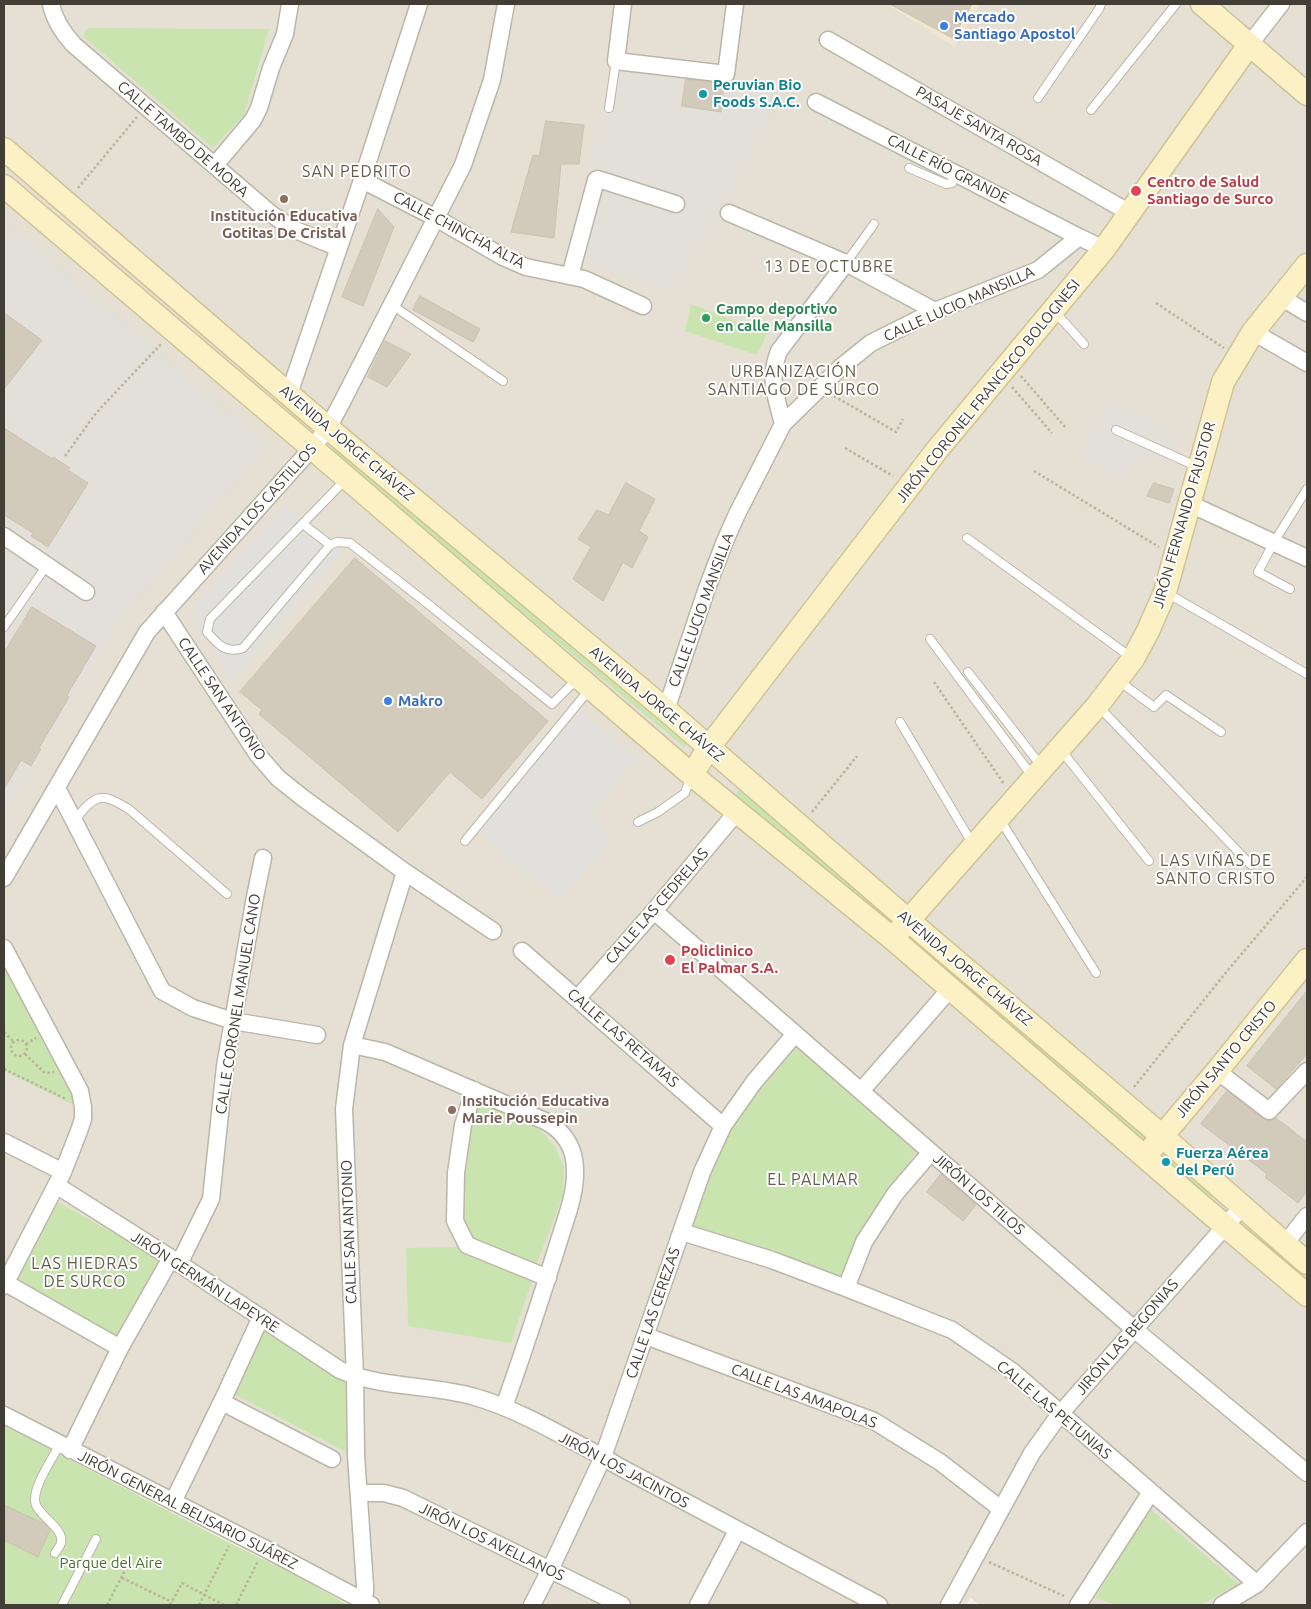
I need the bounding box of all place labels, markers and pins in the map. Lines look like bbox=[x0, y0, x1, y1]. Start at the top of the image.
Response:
place label: Mercado Santiago Apostol bbox=[954, 8, 1075, 43]
marker: Mercado Santiago Apostol bbox=[938, 20, 950, 32]
place label: Peruvian Bio Foods S.A.C. bbox=[713, 76, 801, 111]
marker: Peruvian Bio Foods S.A.C. bbox=[697, 88, 709, 100]
place label: Centro de Salud Santiago de Surco bbox=[1147, 173, 1273, 208]
marker: Centro de Salud Santiago de Surco bbox=[1129, 184, 1143, 198]
marker: Institución Educativa Gotitas De Cristal bbox=[278, 193, 290, 205]
place label: Institución Educativa Gotitas De Cristal bbox=[210, 207, 358, 242]
place label: Campo deportivo en calle Mansilla bbox=[716, 300, 837, 335]
marker: Campo deportivo en calle Mansilla bbox=[700, 312, 712, 324]
place label: Makro bbox=[398, 692, 443, 710]
marker: Makro bbox=[382, 695, 394, 707]
place label: Policlinico El Palmar S.A. bbox=[681, 942, 778, 977]
marker: Policlinico El Palmar S.A. bbox=[663, 953, 677, 967]
place label: Institución Educativa Marie Poussepin bbox=[462, 1092, 609, 1127]
marker: Institución Educativa Marie Poussepin bbox=[446, 1104, 458, 1116]
place label: Fuerza Aérea del Perú bbox=[1176, 1144, 1269, 1179]
marker: Fuerza Aérea del Perú bbox=[1160, 1156, 1172, 1168]

